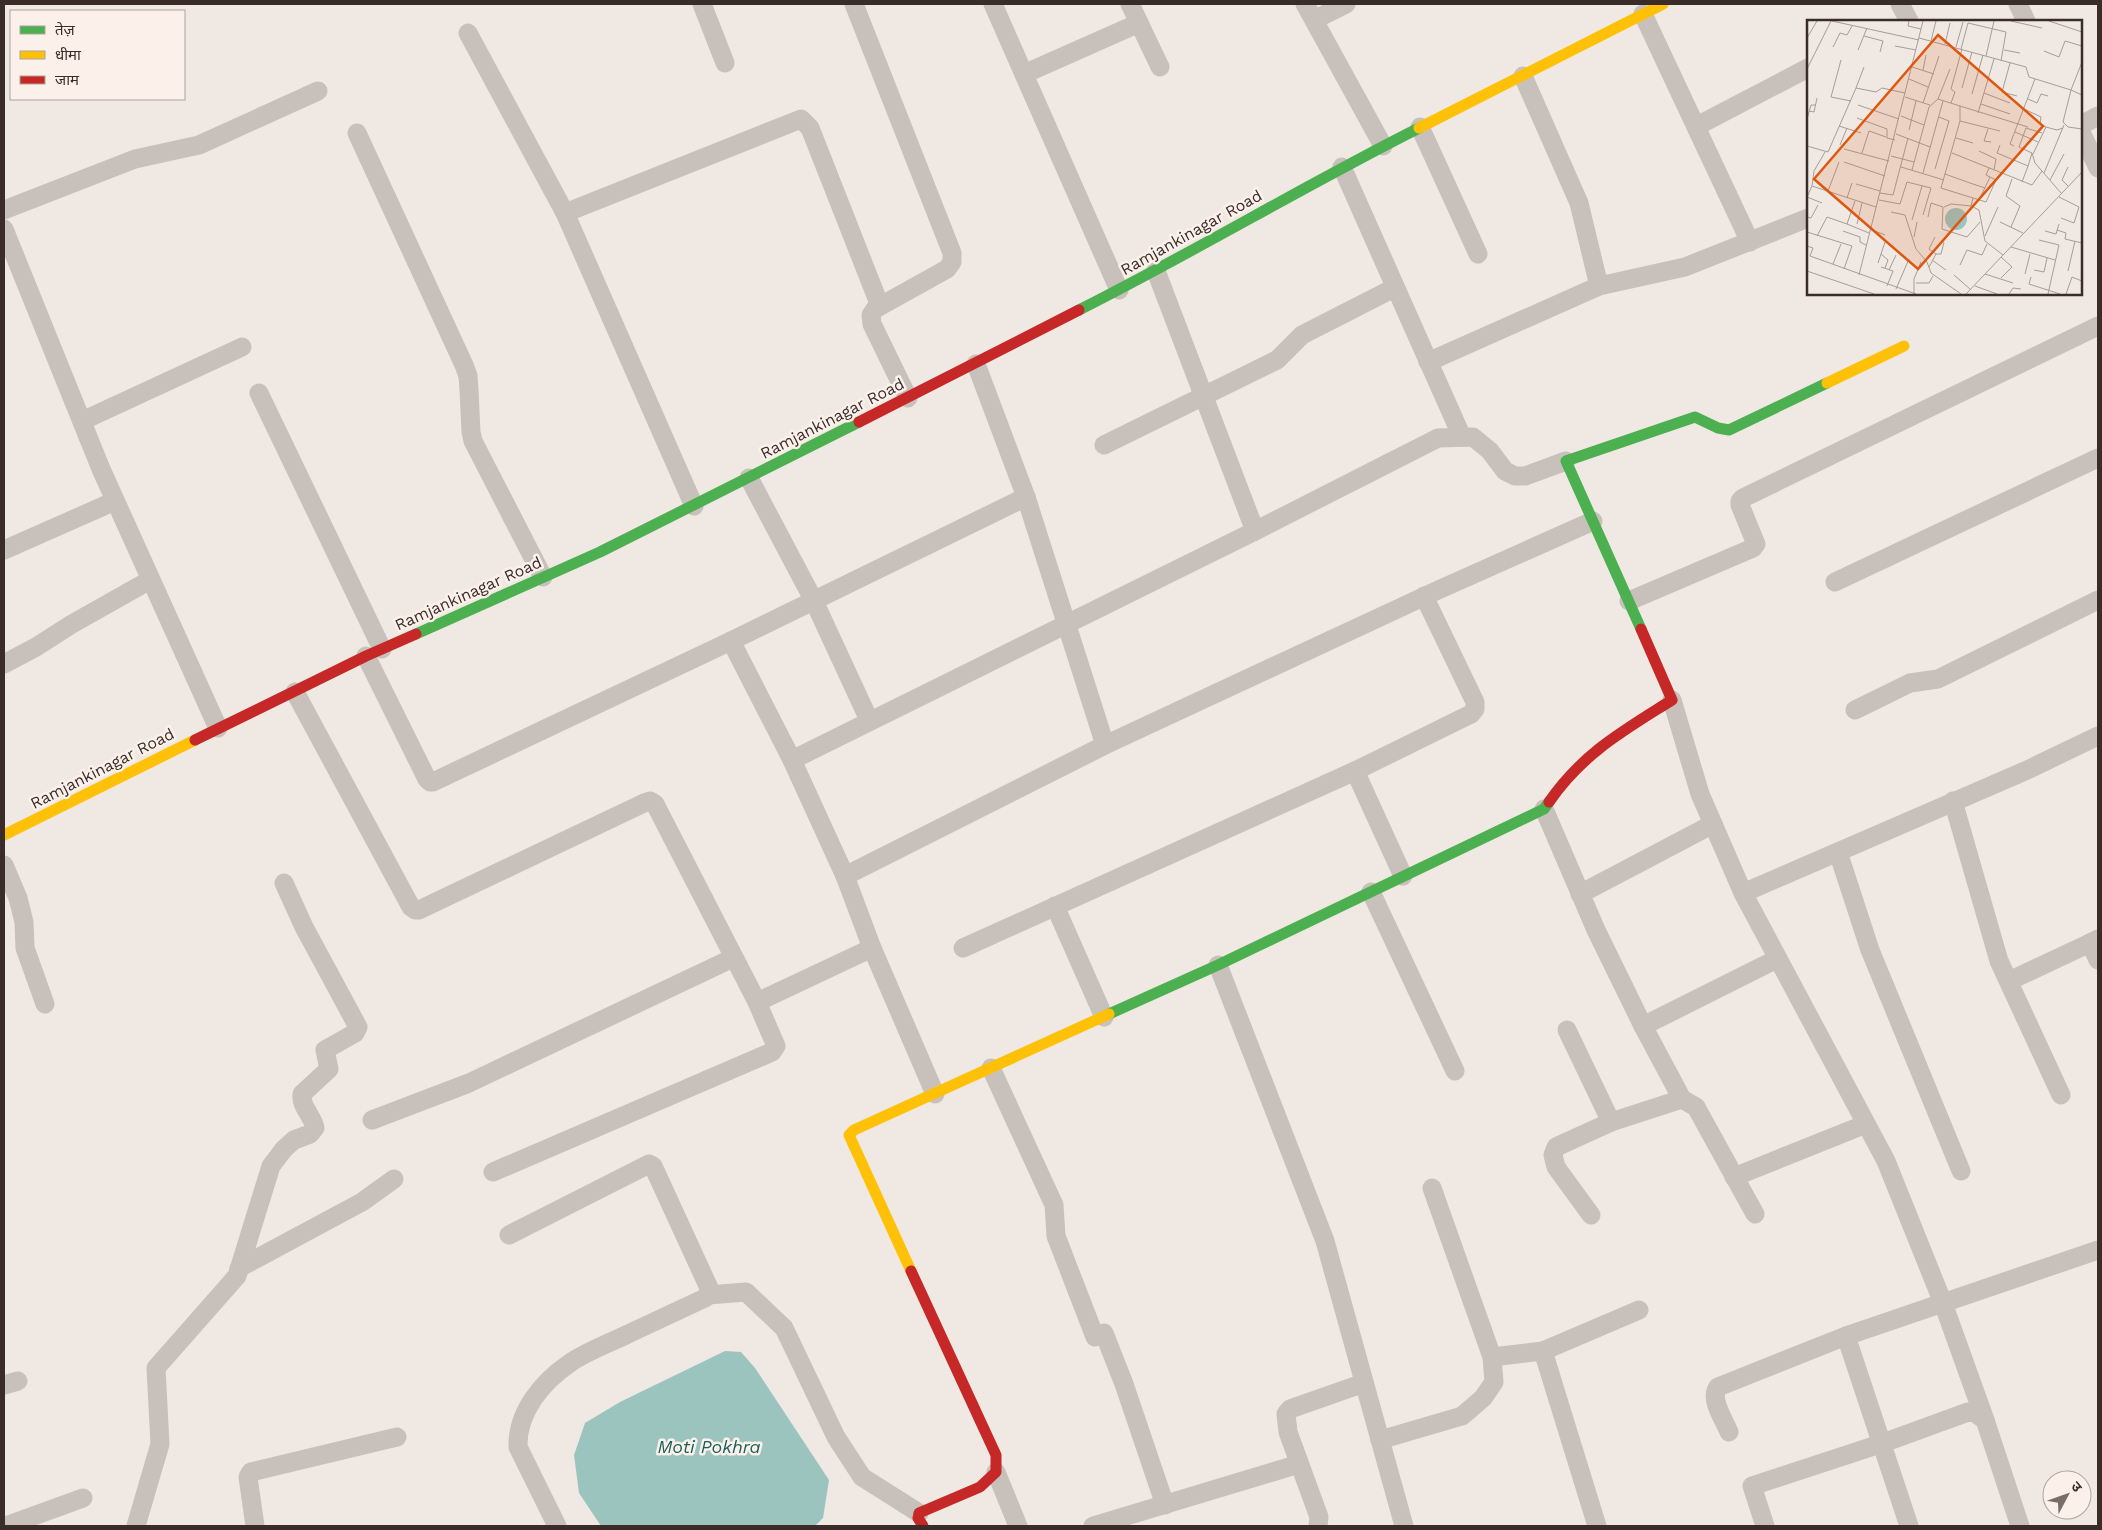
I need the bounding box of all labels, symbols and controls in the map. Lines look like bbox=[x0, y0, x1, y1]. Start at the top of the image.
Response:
legend bbox=[10, 10, 185, 100]
inset map bbox=[1807, 20, 2082, 295]
text: तेज़ bbox=[55, 21, 76, 39]
text: धीमा bbox=[55, 46, 82, 64]
text: जाम bbox=[55, 71, 80, 89]
street label: Ramjankinagar Road bbox=[1117, 186, 1265, 279]
street label: Ramjankinagar Road bbox=[757, 374, 907, 463]
street label: Ramjankinagar Road bbox=[392, 553, 545, 634]
street label: Ramjankinagar Road bbox=[27, 724, 177, 813]
water label: Moti Pokhra bbox=[657, 1436, 761, 1457]
north arrow bbox=[2042, 1470, 2092, 1520]
text: उ bbox=[2068, 1478, 2086, 1495]

